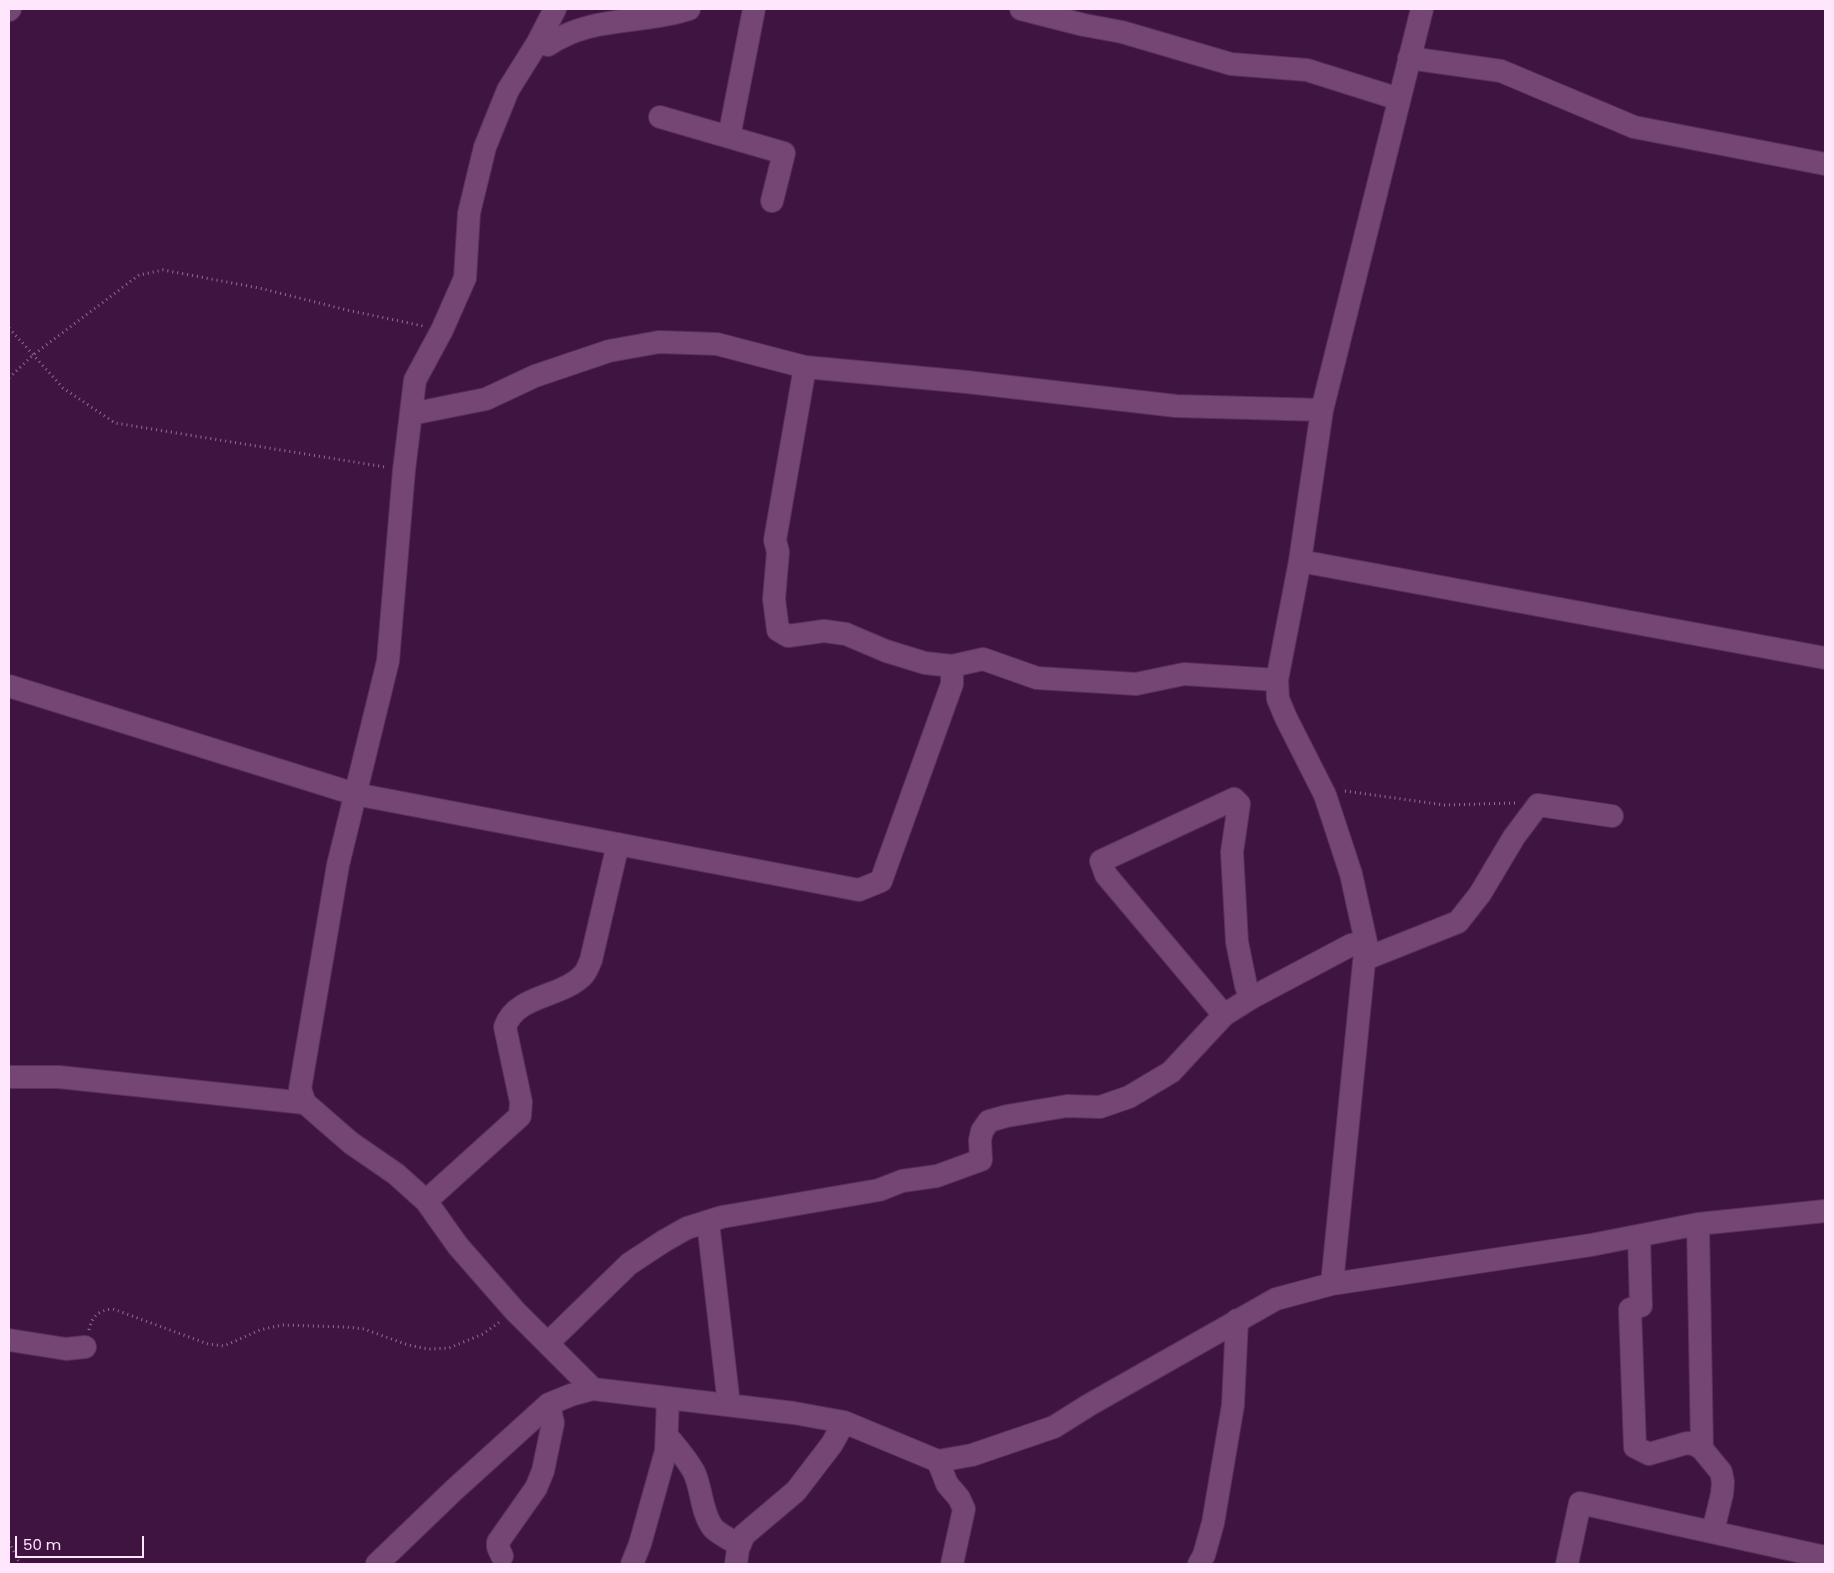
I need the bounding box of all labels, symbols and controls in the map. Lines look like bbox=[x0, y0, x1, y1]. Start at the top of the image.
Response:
scale bar bbox=[18, 1526, 146, 1558]
text: 50 m bbox=[23, 1534, 61, 1555]

